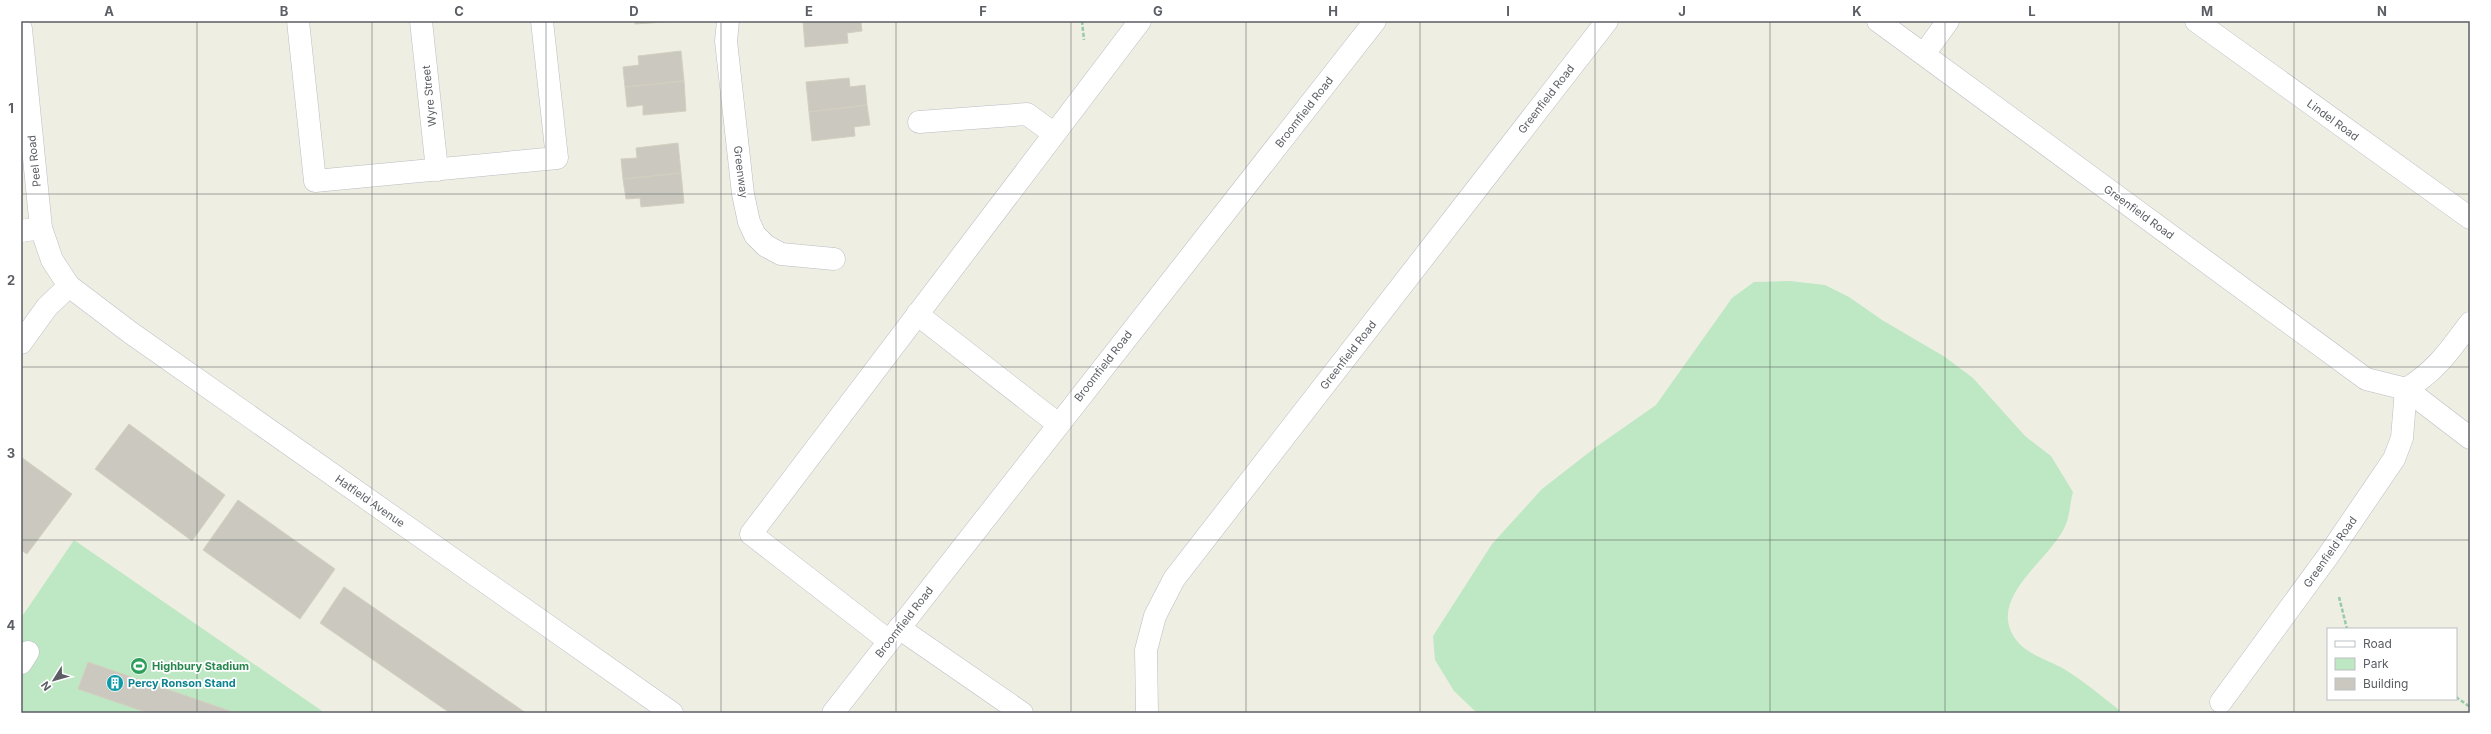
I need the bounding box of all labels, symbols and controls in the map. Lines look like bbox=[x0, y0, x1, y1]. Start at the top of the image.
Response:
text: A bbox=[104, 3, 114, 19]
text: B bbox=[280, 3, 289, 19]
text: C bbox=[454, 3, 464, 19]
text: D bbox=[629, 3, 639, 19]
text: E bbox=[805, 3, 813, 19]
text: F bbox=[979, 3, 987, 19]
text: G bbox=[1153, 3, 1163, 19]
text: H bbox=[1328, 3, 1338, 19]
text: I bbox=[1506, 3, 1510, 19]
text: J bbox=[1678, 3, 1686, 19]
text: K bbox=[1852, 3, 1862, 19]
text: L bbox=[2028, 3, 2036, 19]
text: M bbox=[2201, 3, 2213, 19]
text: N bbox=[2377, 3, 2387, 19]
street label: Greenfield Road bbox=[1515, 62, 1577, 136]
street label: Wyre Street bbox=[419, 64, 439, 127]
street label: Broomfield Road bbox=[1272, 74, 1336, 150]
street label: Lindel Road bbox=[2304, 96, 2362, 144]
text: 1 bbox=[8, 100, 14, 116]
street label: Peel Road bbox=[24, 134, 44, 188]
street label: Greenway bbox=[731, 145, 751, 199]
street label: Greenfield Road bbox=[2101, 182, 2177, 242]
text: 2 bbox=[7, 272, 15, 288]
street label: Greenfield Road bbox=[1317, 318, 1379, 392]
street label: Broomfield Road bbox=[1071, 328, 1135, 404]
text: 3 bbox=[7, 445, 15, 461]
street label: Hatfield Avenue bbox=[332, 472, 408, 530]
street label: Greenfield Road bbox=[2300, 514, 2360, 590]
street label: Broomfield Road bbox=[872, 584, 936, 660]
text: 4 bbox=[7, 617, 16, 633]
legend bbox=[2327, 628, 2457, 700]
text: Road bbox=[2363, 636, 2392, 651]
sports icon: Highbury Stadium bbox=[129, 656, 149, 676]
text: Park bbox=[2363, 656, 2389, 671]
place label: Highbury Stadium bbox=[152, 659, 249, 673]
north arrow bbox=[34, 660, 74, 700]
building icon: Percy Ronson Stand bbox=[105, 673, 125, 693]
place label: Percy Ronson Stand bbox=[128, 676, 236, 690]
text: Building bbox=[2363, 676, 2408, 691]
text: N bbox=[38, 678, 54, 694]

